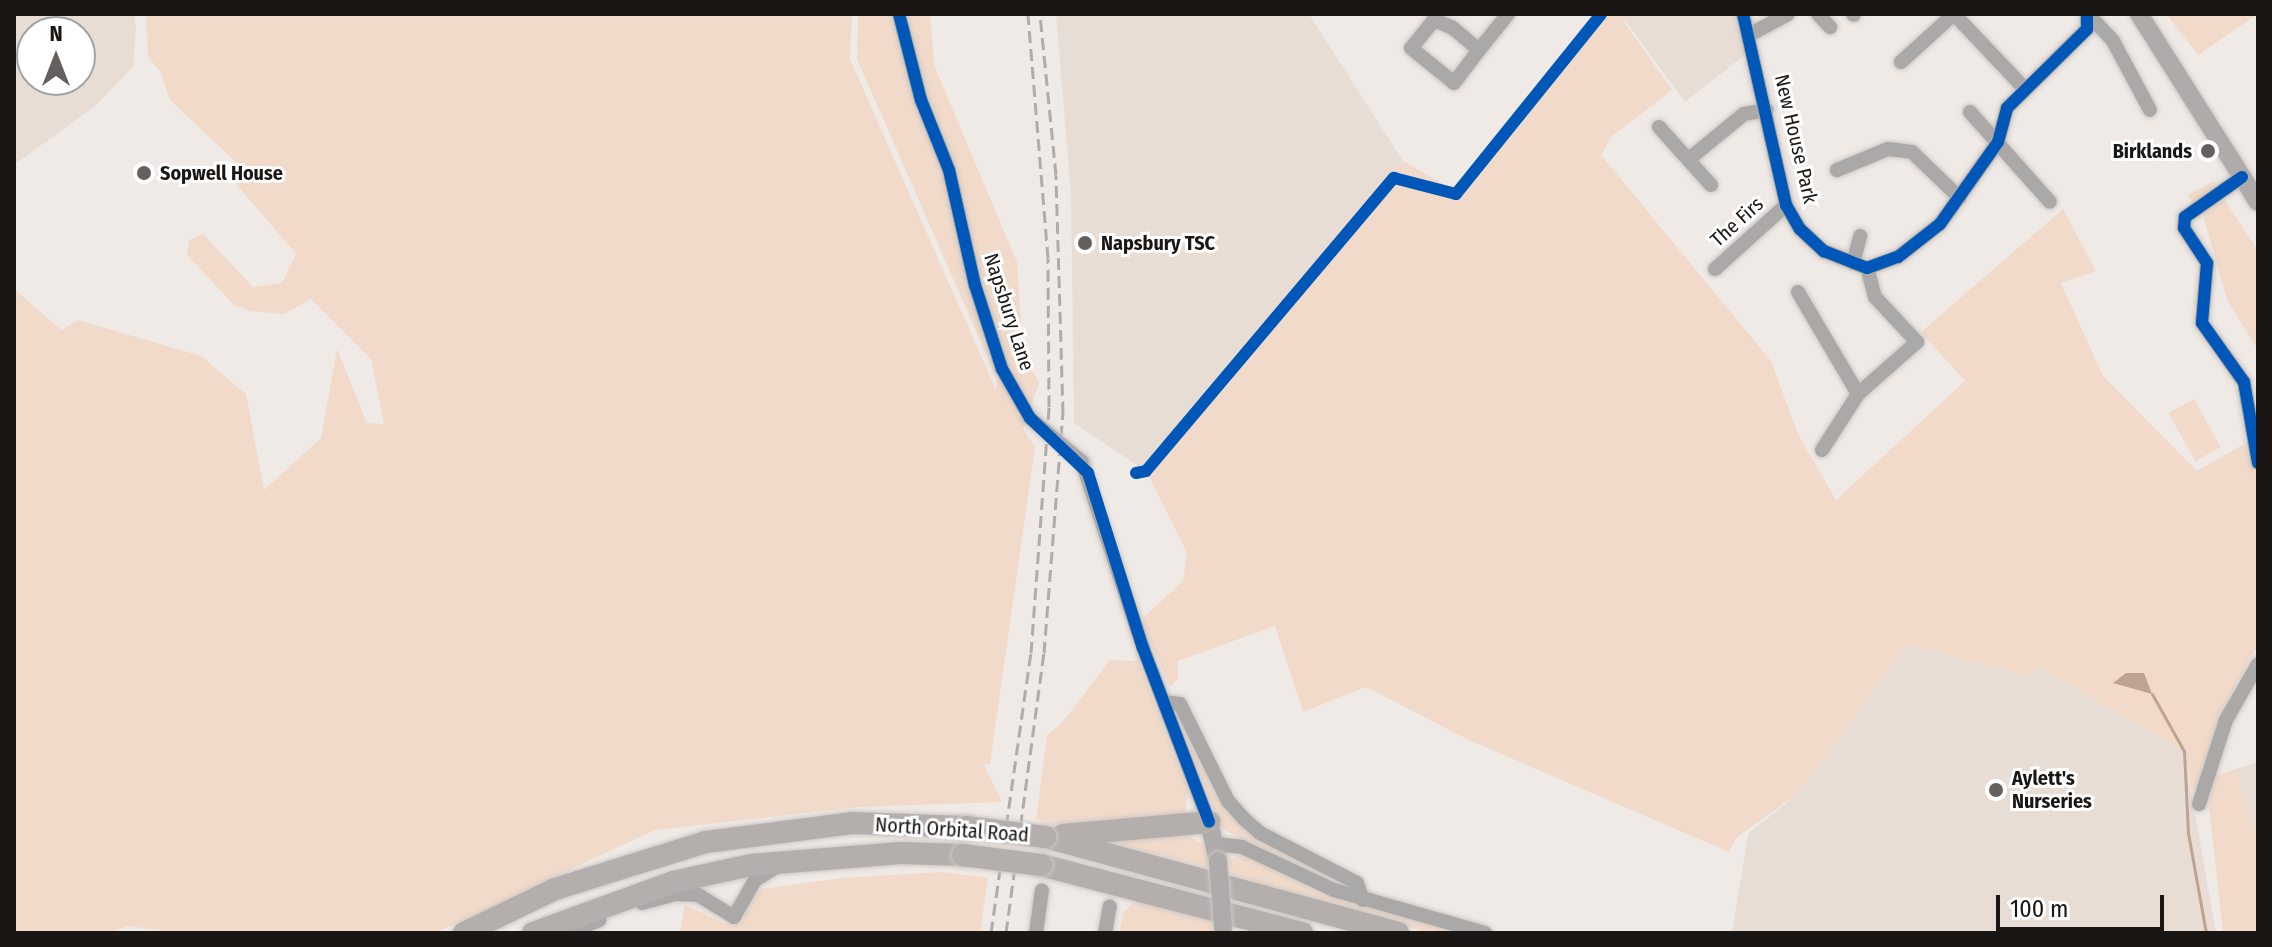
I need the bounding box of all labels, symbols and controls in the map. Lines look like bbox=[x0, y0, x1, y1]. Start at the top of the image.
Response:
north arrow bbox=[16, 16, 96, 96]
text: N bbox=[49, 20, 63, 47]
street label: New House Park bbox=[1770, 72, 1822, 206]
place label: Birklands bbox=[2113, 139, 2192, 163]
marker: Birklands bbox=[2199, 142, 2217, 160]
place label: Sopwell House bbox=[160, 161, 283, 185]
marker: Sopwell House bbox=[135, 164, 153, 182]
street label: The Firs bbox=[1706, 192, 1768, 252]
place label: Napsbury TSC bbox=[1101, 231, 1215, 255]
marker: Napsbury TSC bbox=[1076, 234, 1094, 252]
street label: Napsbury Lane bbox=[979, 250, 1039, 374]
place label: Aylett's Nurseries bbox=[2012, 766, 2092, 813]
marker: Aylett's Nurseries bbox=[1987, 781, 2005, 799]
street label: North Orbital Road bbox=[874, 813, 1030, 847]
scale bar bbox=[2000, 879, 2168, 929]
text: 100 m bbox=[2010, 895, 2068, 923]

